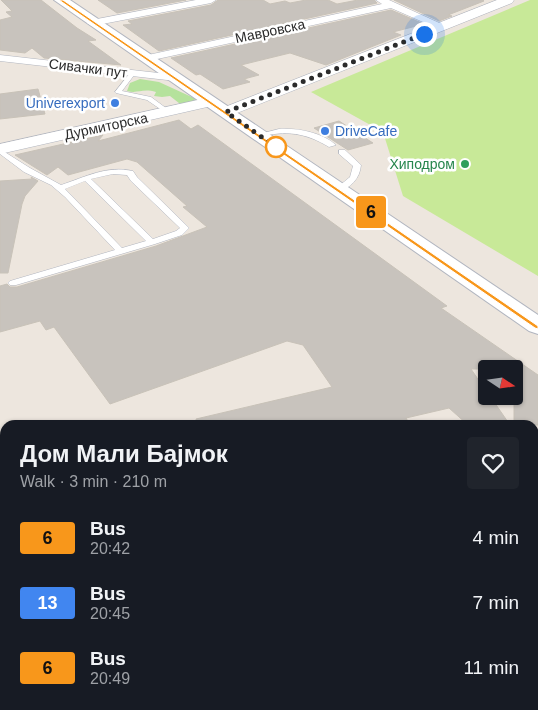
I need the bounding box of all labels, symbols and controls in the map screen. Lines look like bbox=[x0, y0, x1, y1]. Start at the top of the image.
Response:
street label: Мавровска bbox=[234, 16, 307, 46]
your location bbox=[412, 22, 437, 47]
street label: Сивачки пут bbox=[48, 55, 129, 81]
place label: Univerexport bbox=[26, 95, 105, 111]
marker: Univerexport bbox=[109, 97, 121, 109]
street label: Дурмиторска bbox=[63, 109, 149, 143]
place label: DriveCafe bbox=[335, 123, 397, 139]
marker: DriveCafe bbox=[319, 125, 331, 137]
unlabelled marker bbox=[265, 136, 287, 158]
place label: Хиподром bbox=[389, 156, 455, 172]
marker: Хиподром bbox=[459, 158, 471, 170]
line badge: 6 bbox=[355, 196, 387, 228]
text: 6 bbox=[366, 202, 376, 222]
north arrow bbox=[478, 360, 522, 405]
map controls bbox=[478, 360, 523, 405]
button: heart bbox=[467, 437, 519, 489]
text: Дом Мали Бајмок bbox=[20, 440, 228, 467]
text: Walk · 3 min · 210 m bbox=[20, 473, 167, 490]
text: Bus bbox=[90, 518, 126, 539]
text: 4 min bbox=[473, 527, 519, 548]
text: 6 bbox=[42, 528, 53, 548]
text: 20:42 bbox=[90, 540, 130, 557]
text: Bus bbox=[90, 583, 126, 604]
text: 7 min bbox=[473, 592, 519, 613]
text: 13 bbox=[37, 593, 58, 613]
text: 20:45 bbox=[90, 605, 130, 622]
text: Bus bbox=[90, 648, 126, 669]
text: 11 min bbox=[463, 657, 519, 678]
text: 6 bbox=[42, 658, 53, 678]
text: 20:49 bbox=[90, 670, 130, 687]

